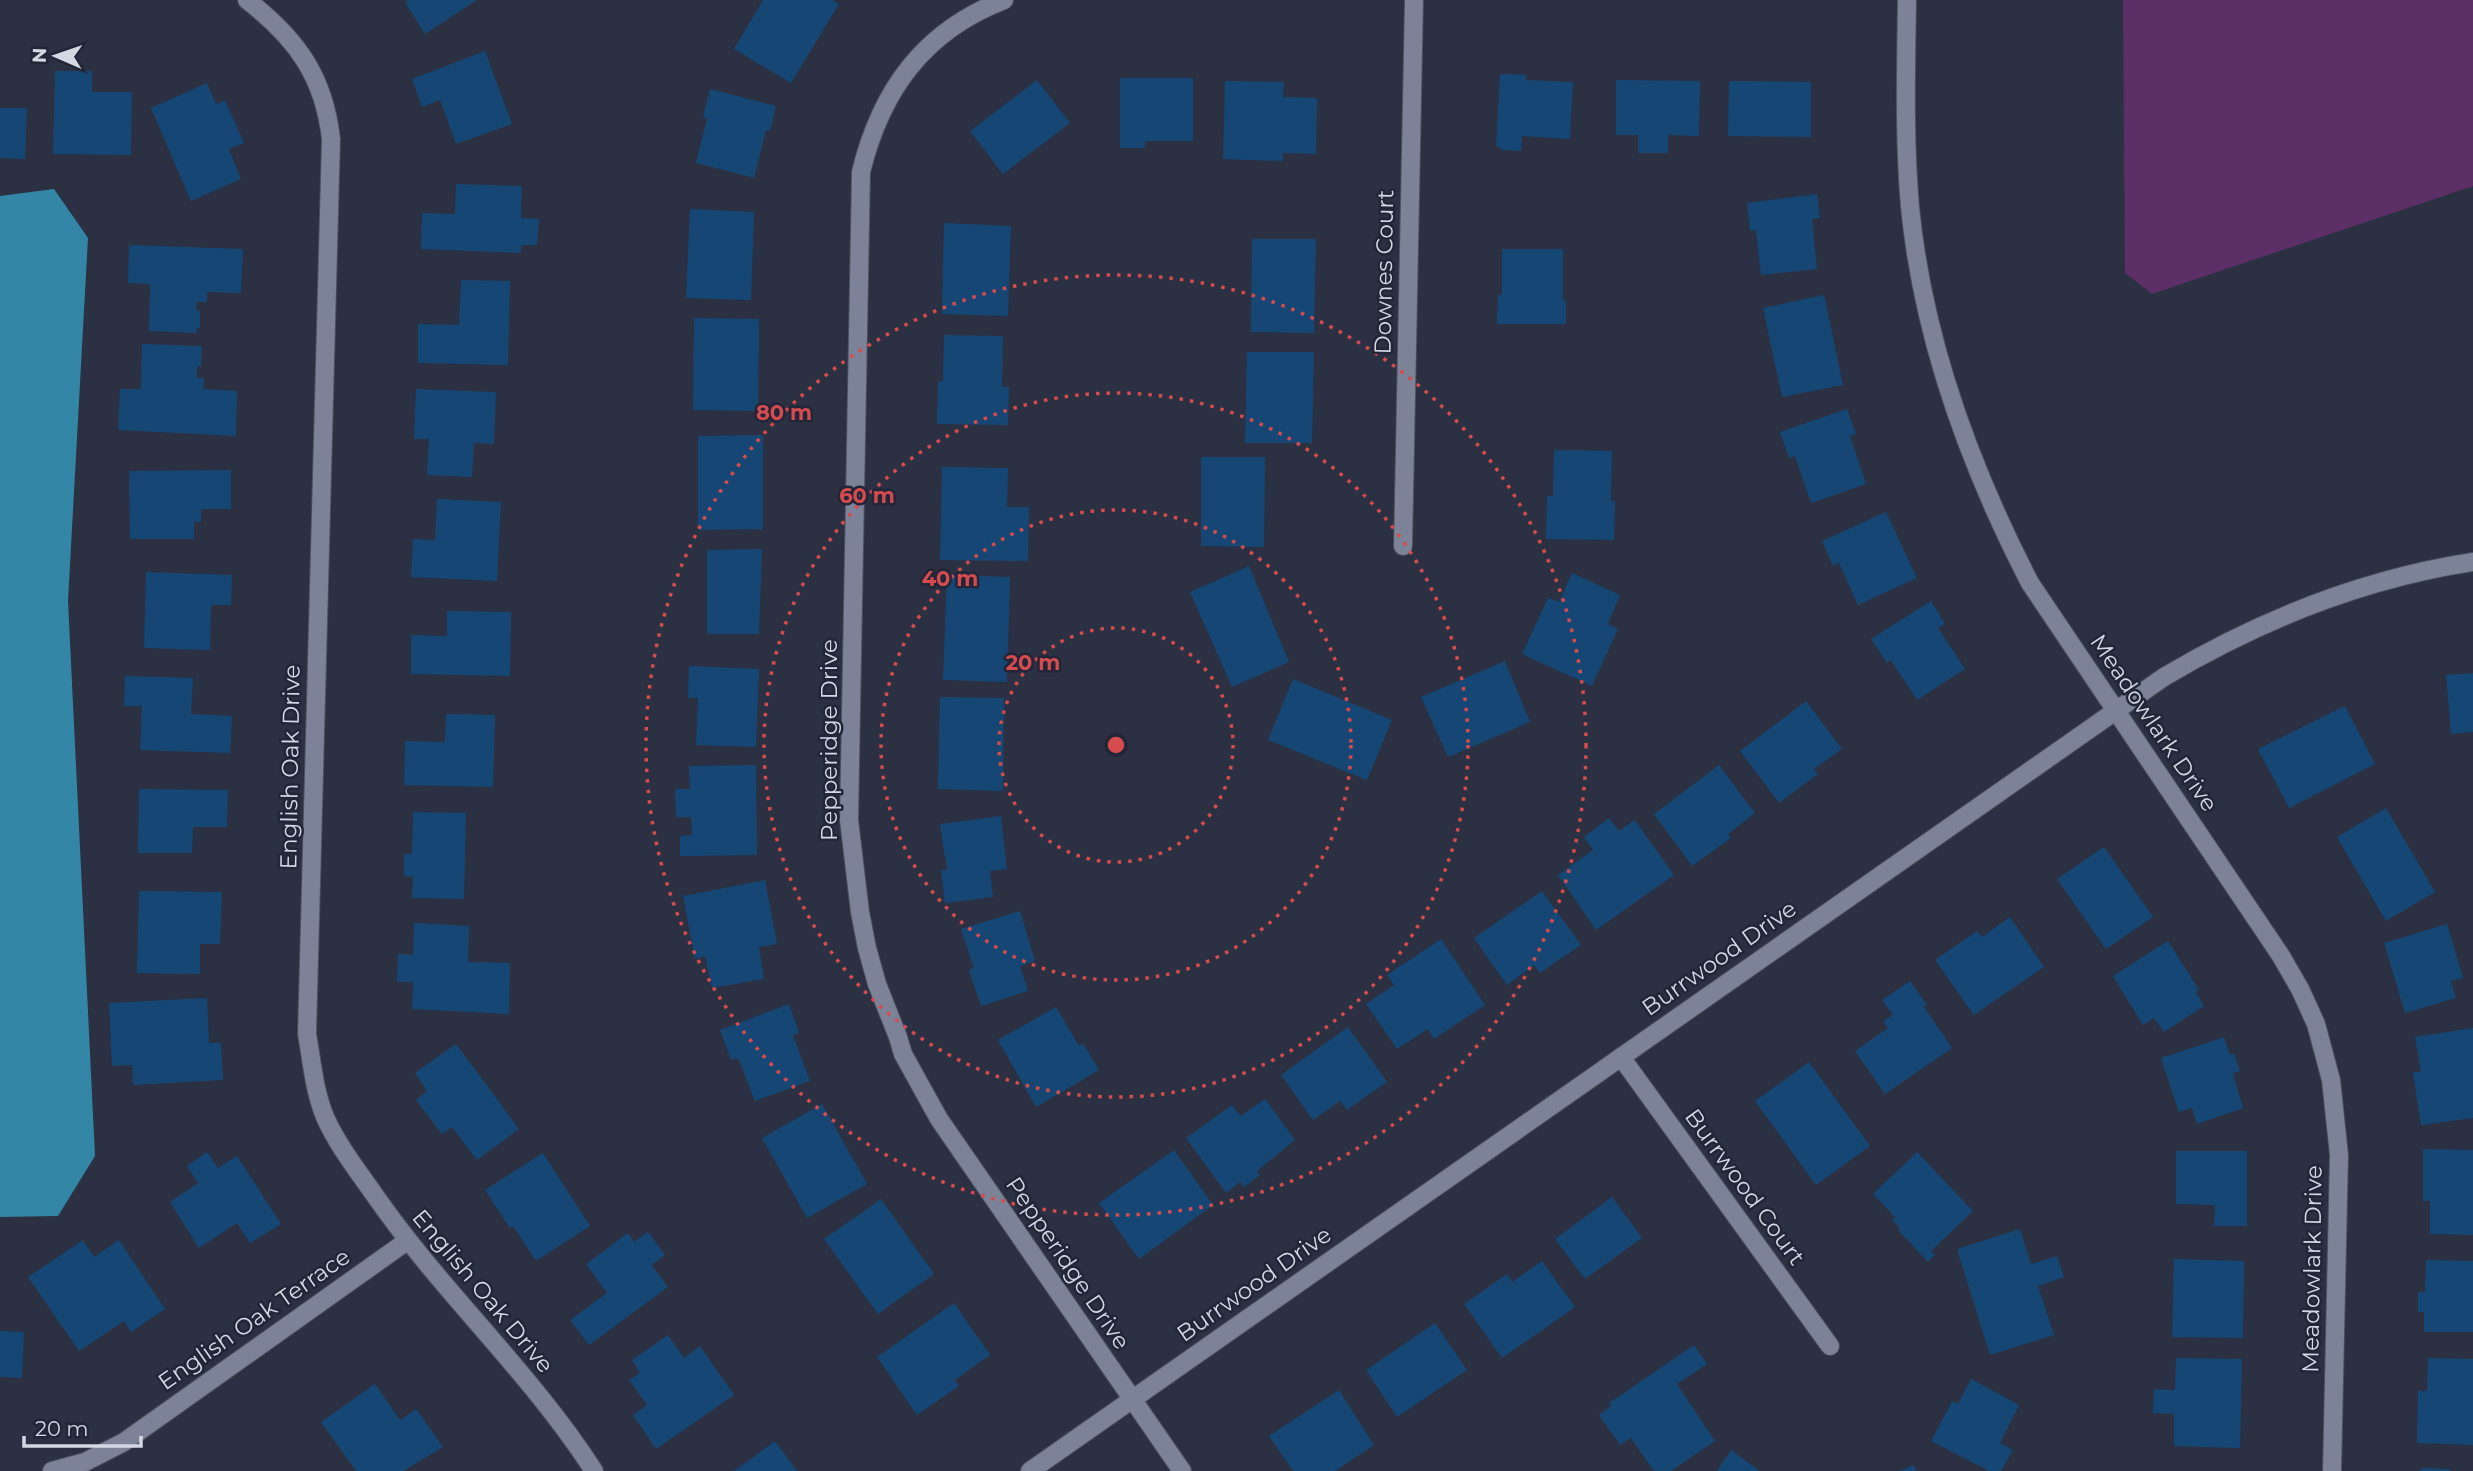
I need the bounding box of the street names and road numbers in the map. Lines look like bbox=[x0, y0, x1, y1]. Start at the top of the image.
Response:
street label: Downes Court bbox=[1369, 189, 1399, 355]
street label: Meadowlark Drive bbox=[2084, 629, 2224, 817]
street label: Pepperidge Drive bbox=[815, 639, 843, 841]
street label: English Oak Drive bbox=[274, 664, 306, 870]
street label: Burrwood Drive bbox=[1636, 894, 1802, 1022]
street label: Burrwood Court bbox=[1679, 1103, 1811, 1271]
street label: Meadowlark Drive bbox=[2296, 1165, 2328, 1373]
street label: Pepperidge Drive bbox=[1000, 1171, 1136, 1355]
street label: English Oak Drive bbox=[406, 1204, 560, 1378]
street label: Burrwood Drive bbox=[1171, 1220, 1337, 1348]
street label: English Oak Terrace bbox=[153, 1242, 355, 1396]

